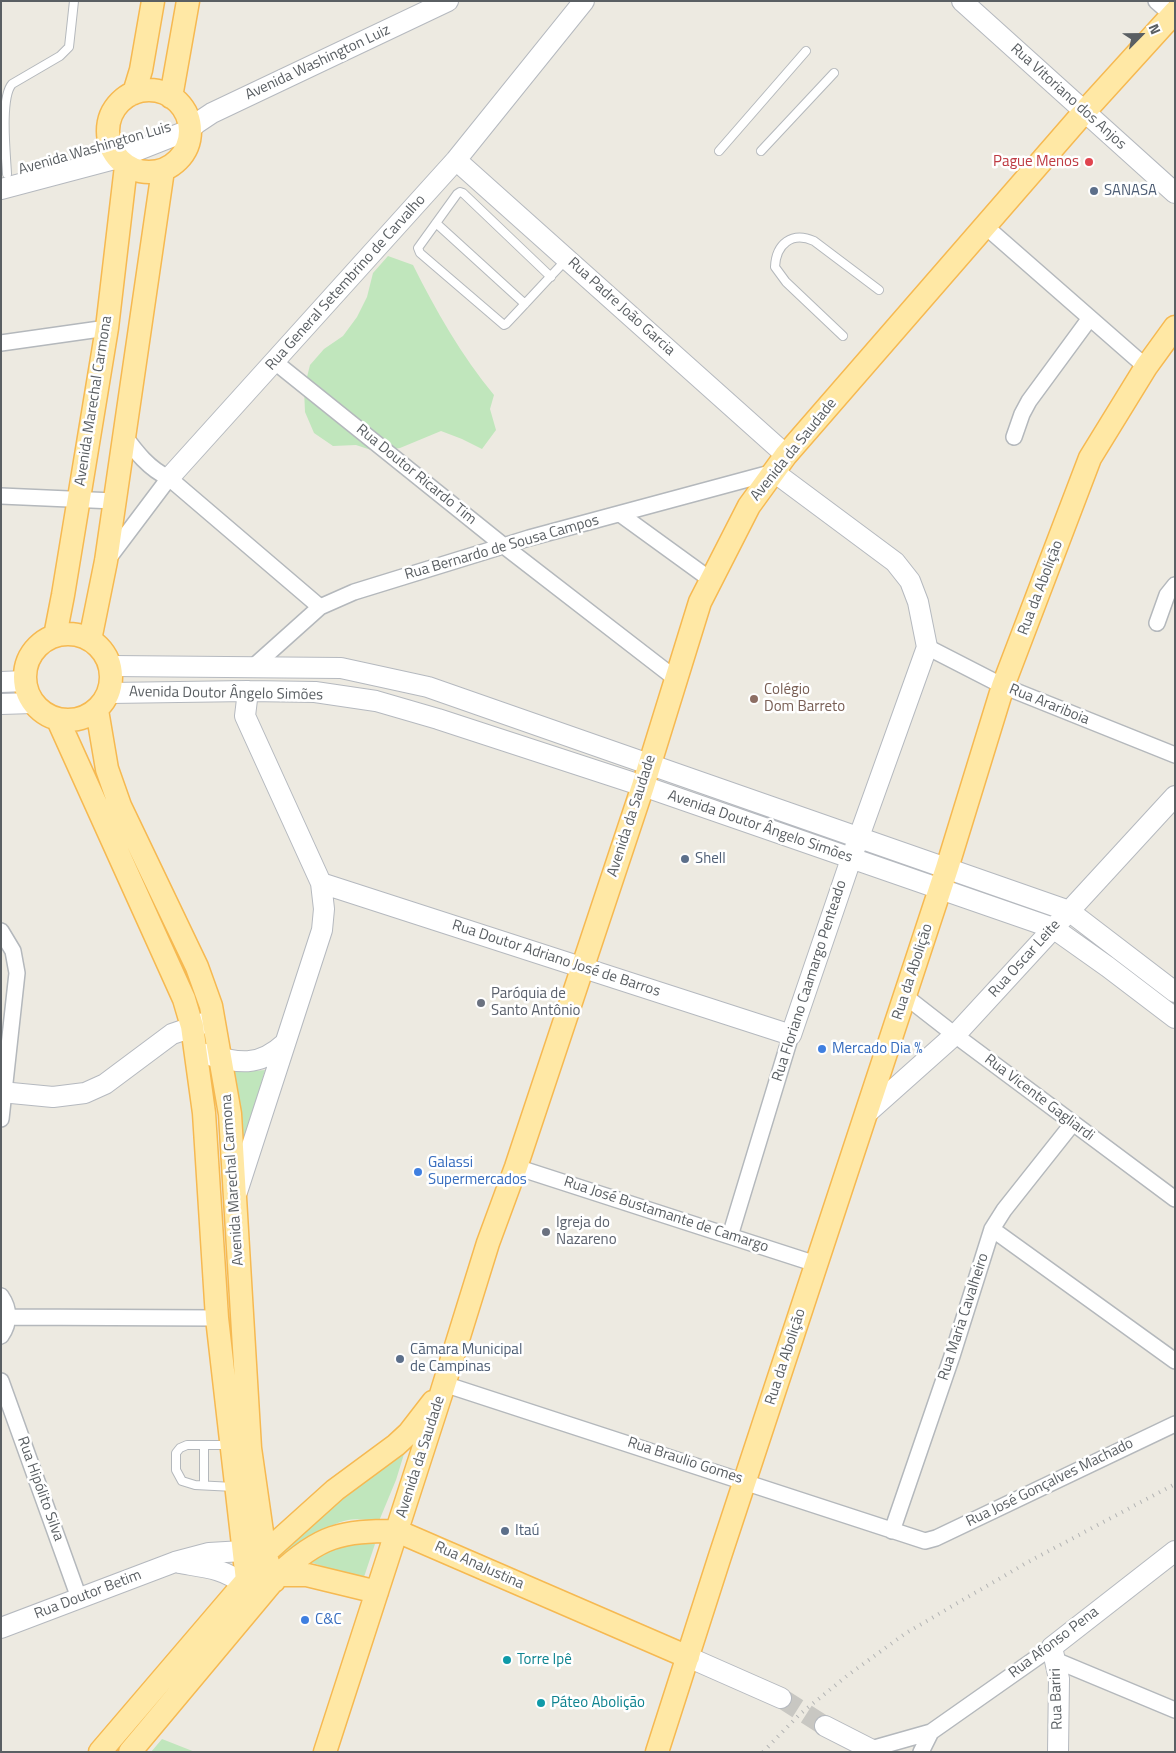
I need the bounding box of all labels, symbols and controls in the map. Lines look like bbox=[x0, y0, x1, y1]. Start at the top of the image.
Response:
north arrow bbox=[1116, 10, 1166, 60]
text: N bbox=[1144, 20, 1167, 38]
street label: Avenida Washington Luiz bbox=[243, 21, 393, 105]
street label: Rua Vitoriano dos Anjos bbox=[1006, 40, 1130, 154]
street label: Avenida Washington Luis bbox=[17, 119, 173, 179]
place label: Pague Menos bbox=[993, 153, 1079, 171]
marker: Pague Menos bbox=[1083, 156, 1095, 168]
place label: SANASA bbox=[1104, 182, 1157, 200]
marker: SANASA bbox=[1088, 185, 1100, 197]
street label: Rua General Setembrino de Carvalho bbox=[262, 191, 430, 375]
street label: Rua Padre João Garcia bbox=[564, 254, 678, 360]
street label: Avenida Marechal Carmona bbox=[72, 315, 116, 487]
street label: Avenida da Saudade bbox=[747, 395, 841, 505]
street label: Rua Doutor Ricardo Tim bbox=[352, 421, 480, 529]
street label: Rua Bernardo de Sousa Campos bbox=[403, 512, 601, 584]
street label: Rua da Abolição bbox=[1015, 538, 1067, 638]
place label: Colégio Dom Barreto bbox=[764, 681, 845, 716]
street label: Rua Arariboia bbox=[1006, 681, 1092, 729]
street label: Avenida Doutor Ângelo Simões bbox=[129, 683, 323, 705]
marker: Colégio Dom Barreto bbox=[748, 693, 760, 705]
street label: Avenida da Saudade bbox=[604, 753, 660, 879]
street label: Avenida Doutor Ângelo Simões bbox=[665, 787, 855, 867]
place label: Shell bbox=[695, 850, 726, 868]
marker: Shell bbox=[679, 853, 691, 865]
street label: Rua Floriano Caamargo Penteado bbox=[769, 878, 851, 1084]
street label: Rua Oscar Leite bbox=[985, 916, 1065, 1002]
street label: Rua Doutor Adriano José de Barros bbox=[450, 917, 662, 1001]
street label: Rua da Abolição bbox=[889, 922, 937, 1022]
place label: Paróquia de Santo Antônio bbox=[491, 985, 581, 1020]
marker: Paróquia de Santo Antônio bbox=[475, 997, 487, 1009]
place label: Mercado Dia % bbox=[832, 1040, 923, 1058]
marker: Mercado Dia % bbox=[816, 1043, 828, 1055]
street label: Rua Vicente Gagliardi bbox=[980, 1051, 1098, 1145]
street label: Avenida Marechal Carmona bbox=[218, 1094, 248, 1266]
place label: Galassi Supermercados bbox=[428, 1154, 527, 1189]
marker: Galassi Supermercados bbox=[412, 1166, 424, 1178]
street label: Rua José Bustamante de Camargo bbox=[561, 1173, 771, 1257]
place label: Igreja do Nazareno bbox=[556, 1214, 617, 1249]
marker: Igreja do Nazareno bbox=[540, 1226, 552, 1238]
street label: Rua Maria Cavalheiro bbox=[935, 1251, 993, 1383]
street label: Rua da Abolição bbox=[762, 1307, 810, 1407]
place label: Cãmara Municipal de Campinas bbox=[410, 1341, 522, 1376]
marker: Cãmara Municipal de Campinas bbox=[394, 1353, 406, 1365]
street label: Avenida da Saudade bbox=[393, 1394, 449, 1520]
street label: Rua Hipólito Silva bbox=[13, 1434, 67, 1544]
street label: Rua Braulio Gomes bbox=[625, 1434, 745, 1488]
street label: Rua José Gonçalves Machado bbox=[963, 1435, 1137, 1531]
place label: Itaú bbox=[515, 1522, 539, 1540]
marker: Itaú bbox=[499, 1525, 511, 1537]
street label: Rua AnaJustina bbox=[432, 1538, 526, 1594]
street label: Rua Doutor Betim bbox=[32, 1566, 144, 1624]
street label: Rua Afonso Pena bbox=[1006, 1603, 1102, 1683]
place label: C&C bbox=[315, 1611, 342, 1629]
marker: C&C bbox=[299, 1614, 311, 1626]
place label: Torre Ipê bbox=[517, 1651, 572, 1669]
marker: Torre Ipê bbox=[501, 1654, 513, 1666]
street label: Rua Bariri bbox=[1047, 1668, 1067, 1730]
place label: Páteo Abolição bbox=[551, 1694, 645, 1712]
marker: Páteo Abolição bbox=[535, 1697, 547, 1709]

